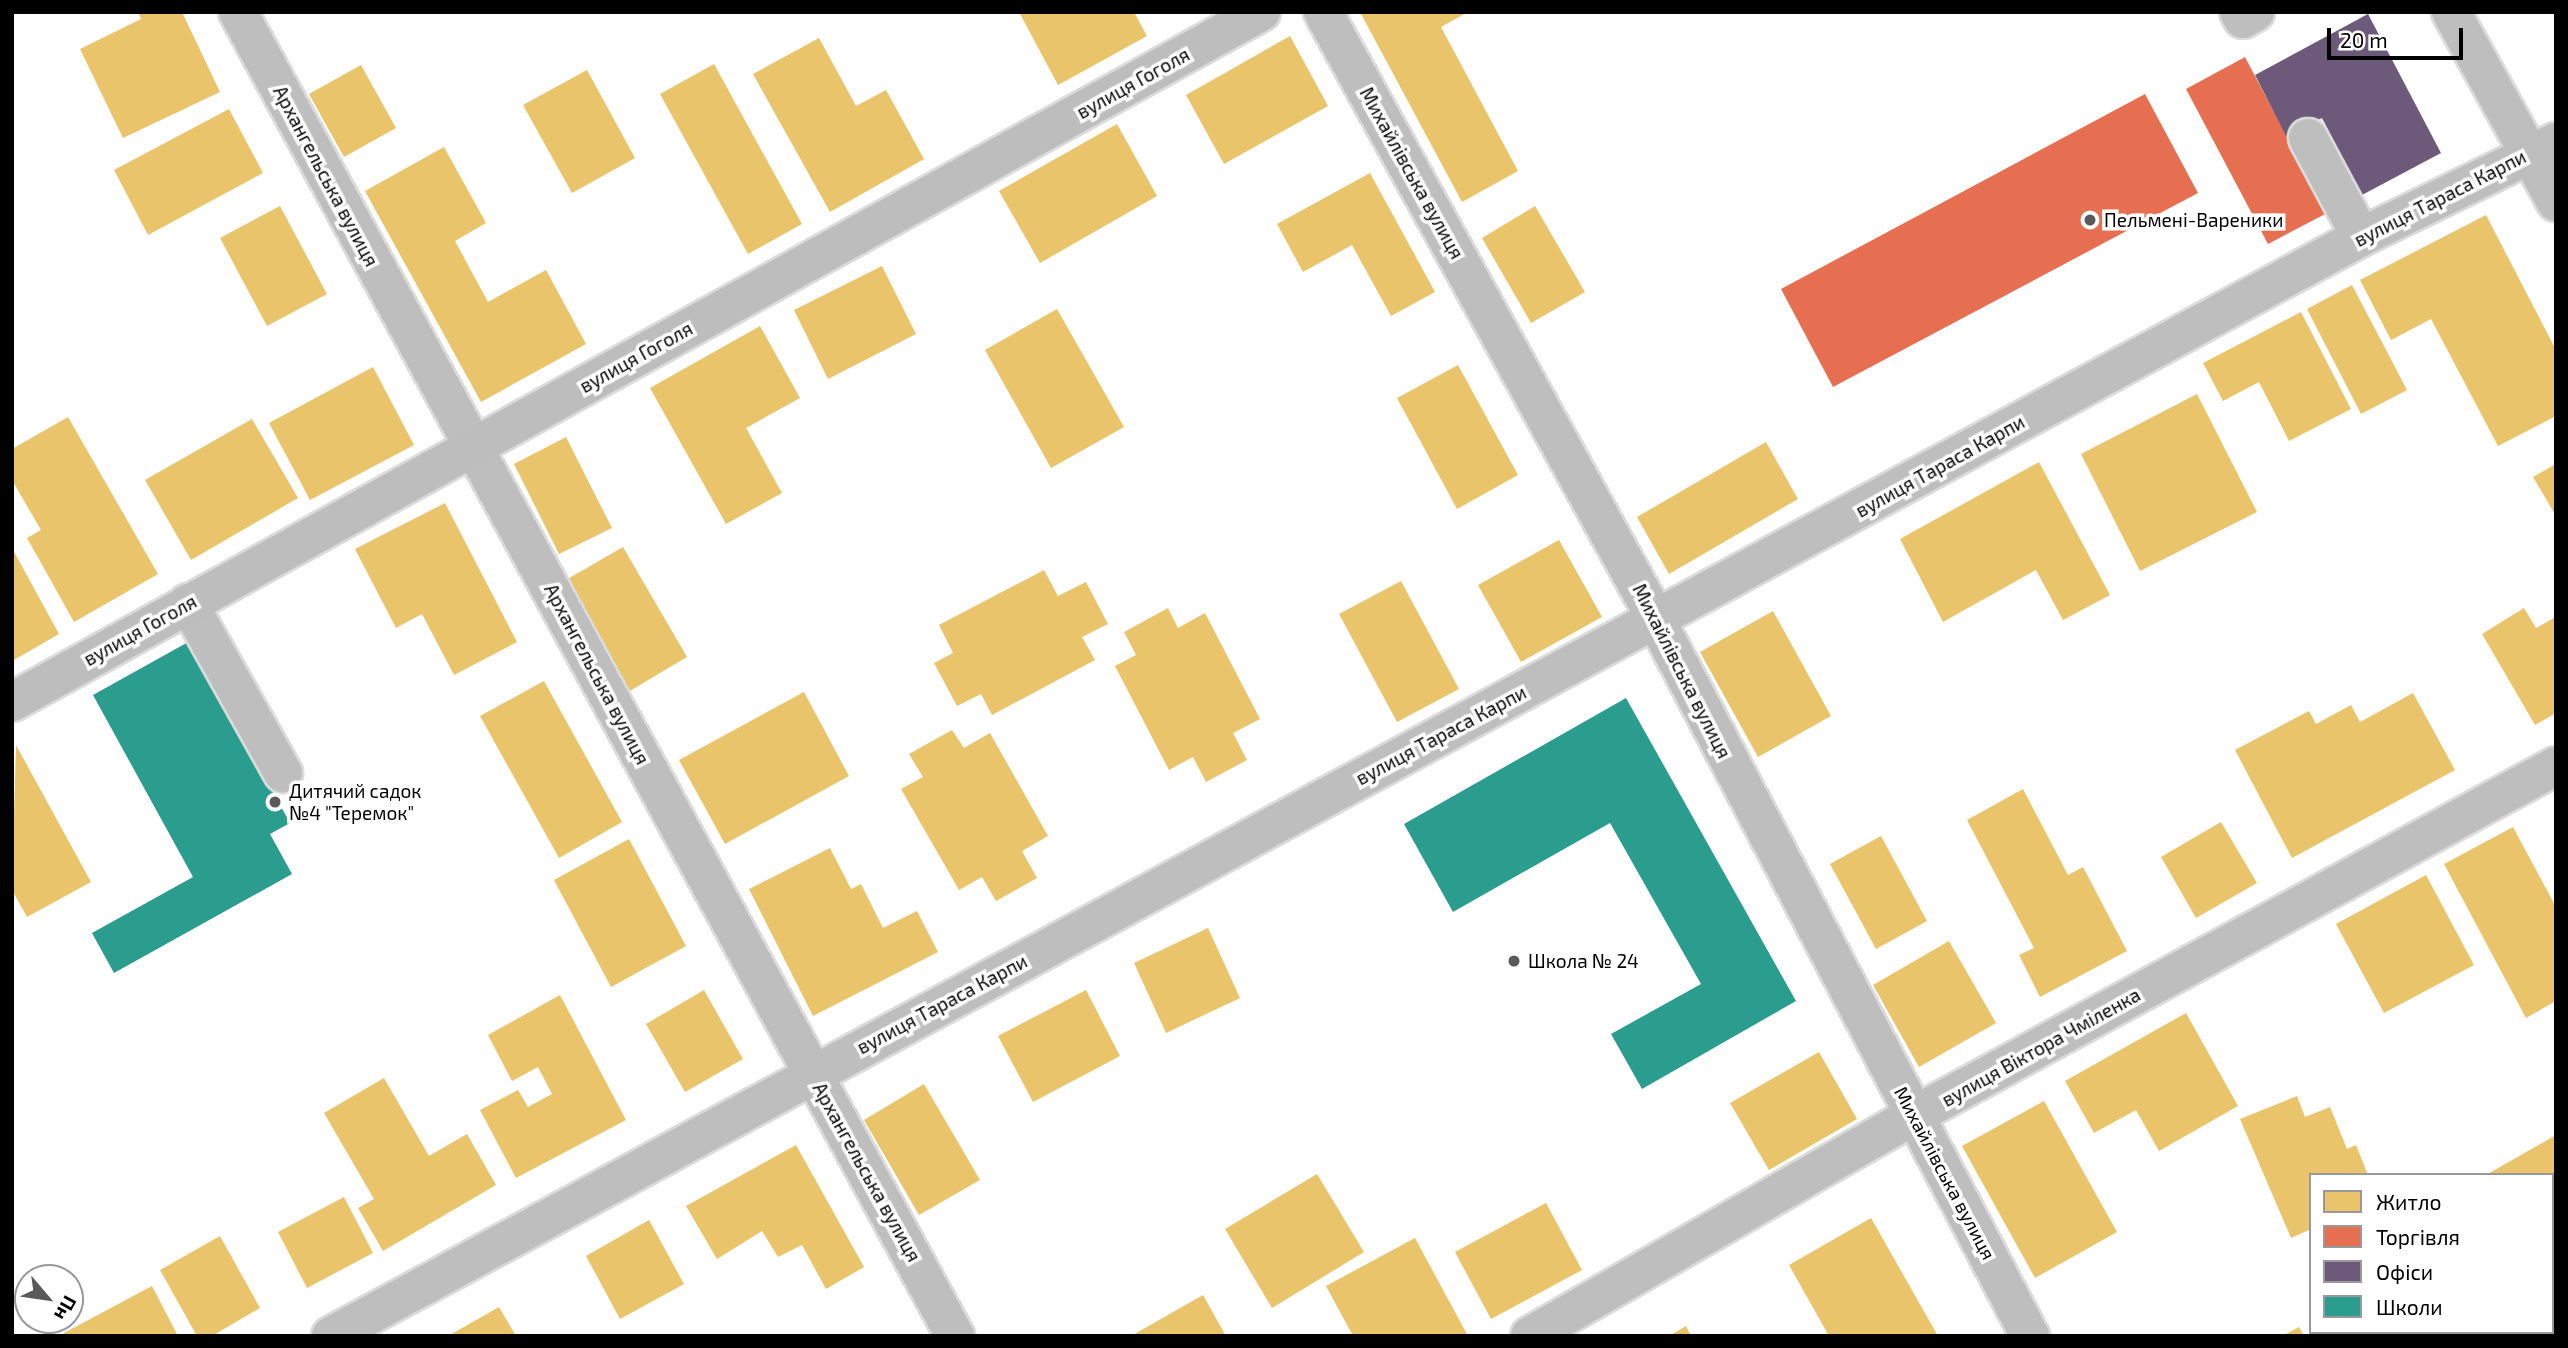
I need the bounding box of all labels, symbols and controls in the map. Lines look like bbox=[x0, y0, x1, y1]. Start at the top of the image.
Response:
scale bar bbox=[2330, 14, 2466, 58]
text: 20 m bbox=[2340, 27, 2388, 52]
street label: вулиця Гоголя bbox=[1073, 43, 1193, 123]
street label: Архангельська вулиця bbox=[269, 82, 383, 270]
street label: Михайлівська вулиця bbox=[1355, 83, 1469, 263]
street label: вулиця Тараса Карпи bbox=[2350, 145, 2530, 251]
place label: Пельмені-Вареники bbox=[2104, 209, 2283, 231]
marker: Пельмені-Вареники bbox=[2082, 212, 2098, 228]
street label: вулиця Гоголя bbox=[576, 317, 696, 397]
street label: вулиця Тараса Карпи bbox=[1851, 410, 2029, 522]
street label: Архангельська вулиця bbox=[540, 580, 654, 768]
street label: Михайлівська вулиця bbox=[1628, 580, 1736, 762]
street label: вулиця Гоголя bbox=[80, 590, 200, 670]
street label: вулиця Тараса Карпи bbox=[1352, 680, 1530, 790]
place label: Дитячий садок №4 "Теремок" bbox=[289, 780, 422, 824]
marker: Дитячий садок №4 "Теремок" bbox=[267, 794, 283, 810]
street label: вулиця Тараса Карпи bbox=[853, 949, 1031, 1059]
place label: Школа № 24 bbox=[1528, 950, 1639, 972]
marker: Школа № 24 bbox=[1506, 953, 1522, 969]
street label: вулиця Віктора Чміленка bbox=[1938, 983, 2144, 1111]
street label: Архангельська вулиця bbox=[808, 1078, 926, 1266]
street label: Михайлівська вулиця bbox=[1890, 1083, 2000, 1263]
legend bbox=[2309, 1173, 2554, 1334]
text: Житло bbox=[2376, 1189, 2441, 1214]
text: Торгівля bbox=[2376, 1224, 2460, 1249]
text: Офіси bbox=[2376, 1259, 2433, 1284]
north arrow bbox=[14, 1264, 84, 1334]
text: Пн bbox=[50, 1292, 82, 1325]
text: Школи bbox=[2376, 1294, 2443, 1319]

